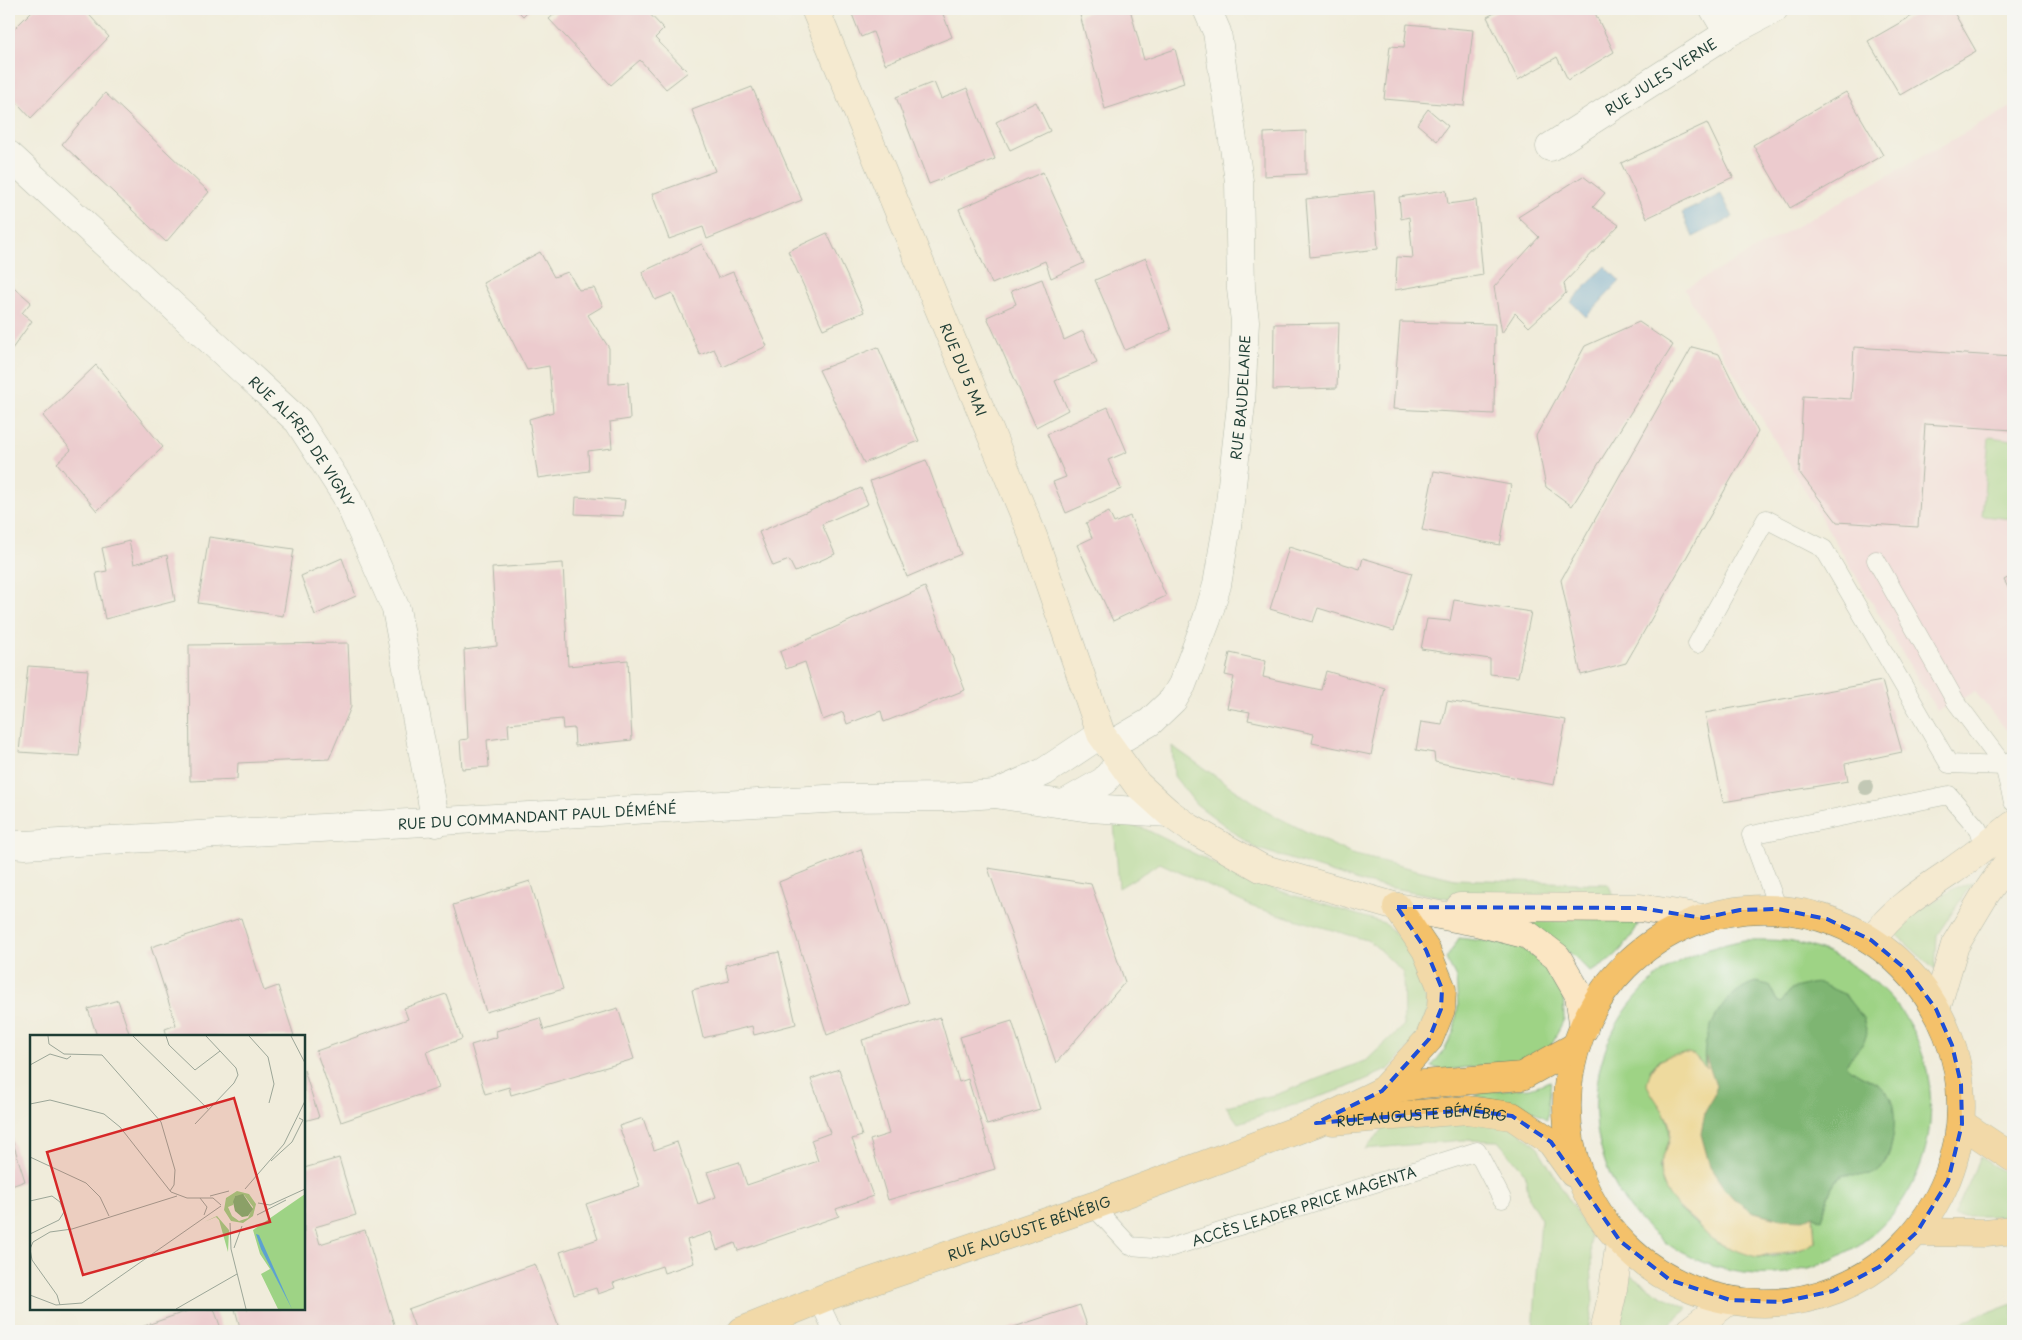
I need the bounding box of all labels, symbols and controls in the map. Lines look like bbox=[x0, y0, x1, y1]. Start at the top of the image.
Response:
street label: RUE JULES VERNE bbox=[1600, 32, 1721, 120]
street label: RUE DU 5 MAI bbox=[935, 320, 993, 419]
street label: RUE BAUDELAIRE bbox=[1224, 334, 1255, 461]
street label: RUE ALFRED DE VIGNY bbox=[244, 370, 360, 510]
street label: RUE DU COMMANDANT PAUL DÉMÉNÉ bbox=[397, 797, 677, 834]
inset map bbox=[30, 1035, 305, 1310]
street label: RUE AUGUSTE BÉNÉBIG bbox=[1335, 1099, 1508, 1131]
street label: ACCÈS LEADER PRICE MAGENTA bbox=[1189, 1160, 1419, 1251]
street label: RUE AUGUSTE BÉNÉBIG bbox=[944, 1190, 1114, 1265]

